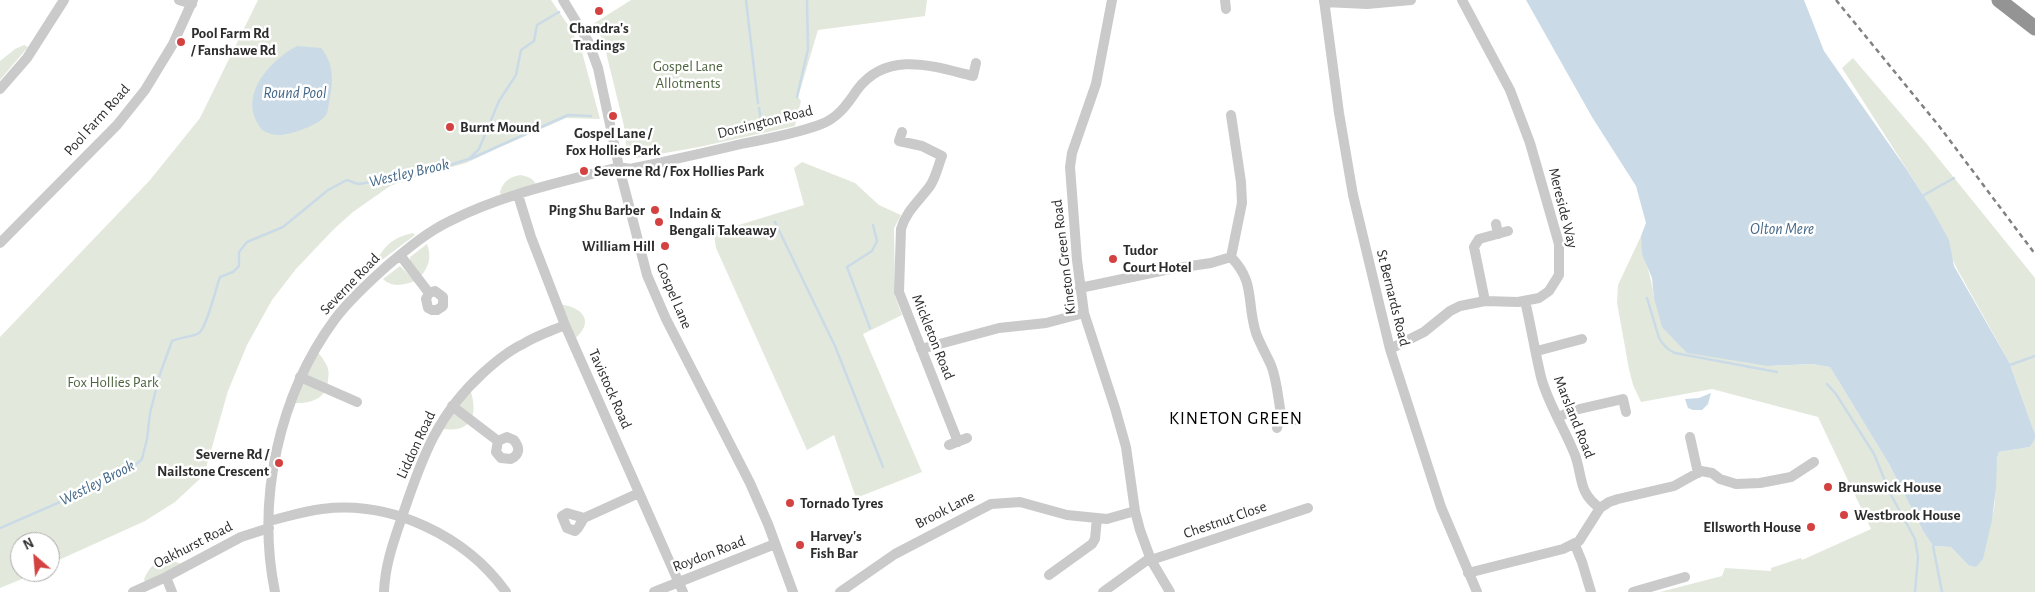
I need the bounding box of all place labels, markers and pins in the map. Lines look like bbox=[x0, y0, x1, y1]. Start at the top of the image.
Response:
marker: Chandra's Tradings bbox=[593, 5, 605, 17]
place label: Chandra's Tradings bbox=[569, 19, 629, 54]
place label: Pool Farm Rd / Fanshawe Rd bbox=[191, 24, 276, 59]
marker: Pool Farm Rd / Fanshawe Rd bbox=[175, 36, 187, 48]
marker: Gospel Lane / Fox Hollies Park bbox=[607, 110, 619, 122]
place label: Burnt Mound bbox=[460, 118, 540, 136]
marker: Burnt Mound bbox=[444, 121, 456, 133]
place label: Gospel Lane / Fox Hollies Park bbox=[566, 124, 660, 159]
place label: Severne Rd / Fox Hollies Park bbox=[594, 162, 764, 180]
marker: Severne Rd / Fox Hollies Park bbox=[578, 165, 590, 177]
place label: Ping Shu Barber bbox=[549, 201, 645, 219]
marker: Ping Shu Barber bbox=[649, 204, 661, 216]
place label: Indain & Bengali Takeaway bbox=[669, 204, 777, 239]
marker: Indain & Bengali Takeaway bbox=[653, 216, 665, 228]
place label: William Hill bbox=[582, 237, 655, 255]
marker: William Hill bbox=[659, 240, 671, 252]
place label: Tudor Court Hotel bbox=[1123, 241, 1192, 276]
marker: Tudor Court Hotel bbox=[1107, 253, 1119, 265]
place label: Severne Rd / Nailstone Crescent bbox=[157, 445, 269, 480]
marker: Severne Rd / Nailstone Crescent bbox=[273, 457, 285, 469]
place label: Brunswick House bbox=[1838, 478, 1941, 496]
marker: Brunswick House bbox=[1822, 481, 1834, 493]
place label: Tornado Tyres bbox=[800, 494, 883, 512]
marker: Tornado Tyres bbox=[784, 497, 796, 509]
place label: Westbrook House bbox=[1854, 506, 1960, 524]
marker: Westbrook House bbox=[1838, 509, 1850, 521]
place label: Ellsworth House bbox=[1703, 518, 1801, 536]
marker: Ellsworth House bbox=[1805, 521, 1817, 533]
place label: Harvey's Fish Bar bbox=[810, 527, 862, 562]
marker: Harvey's Fish Bar bbox=[794, 539, 806, 551]

